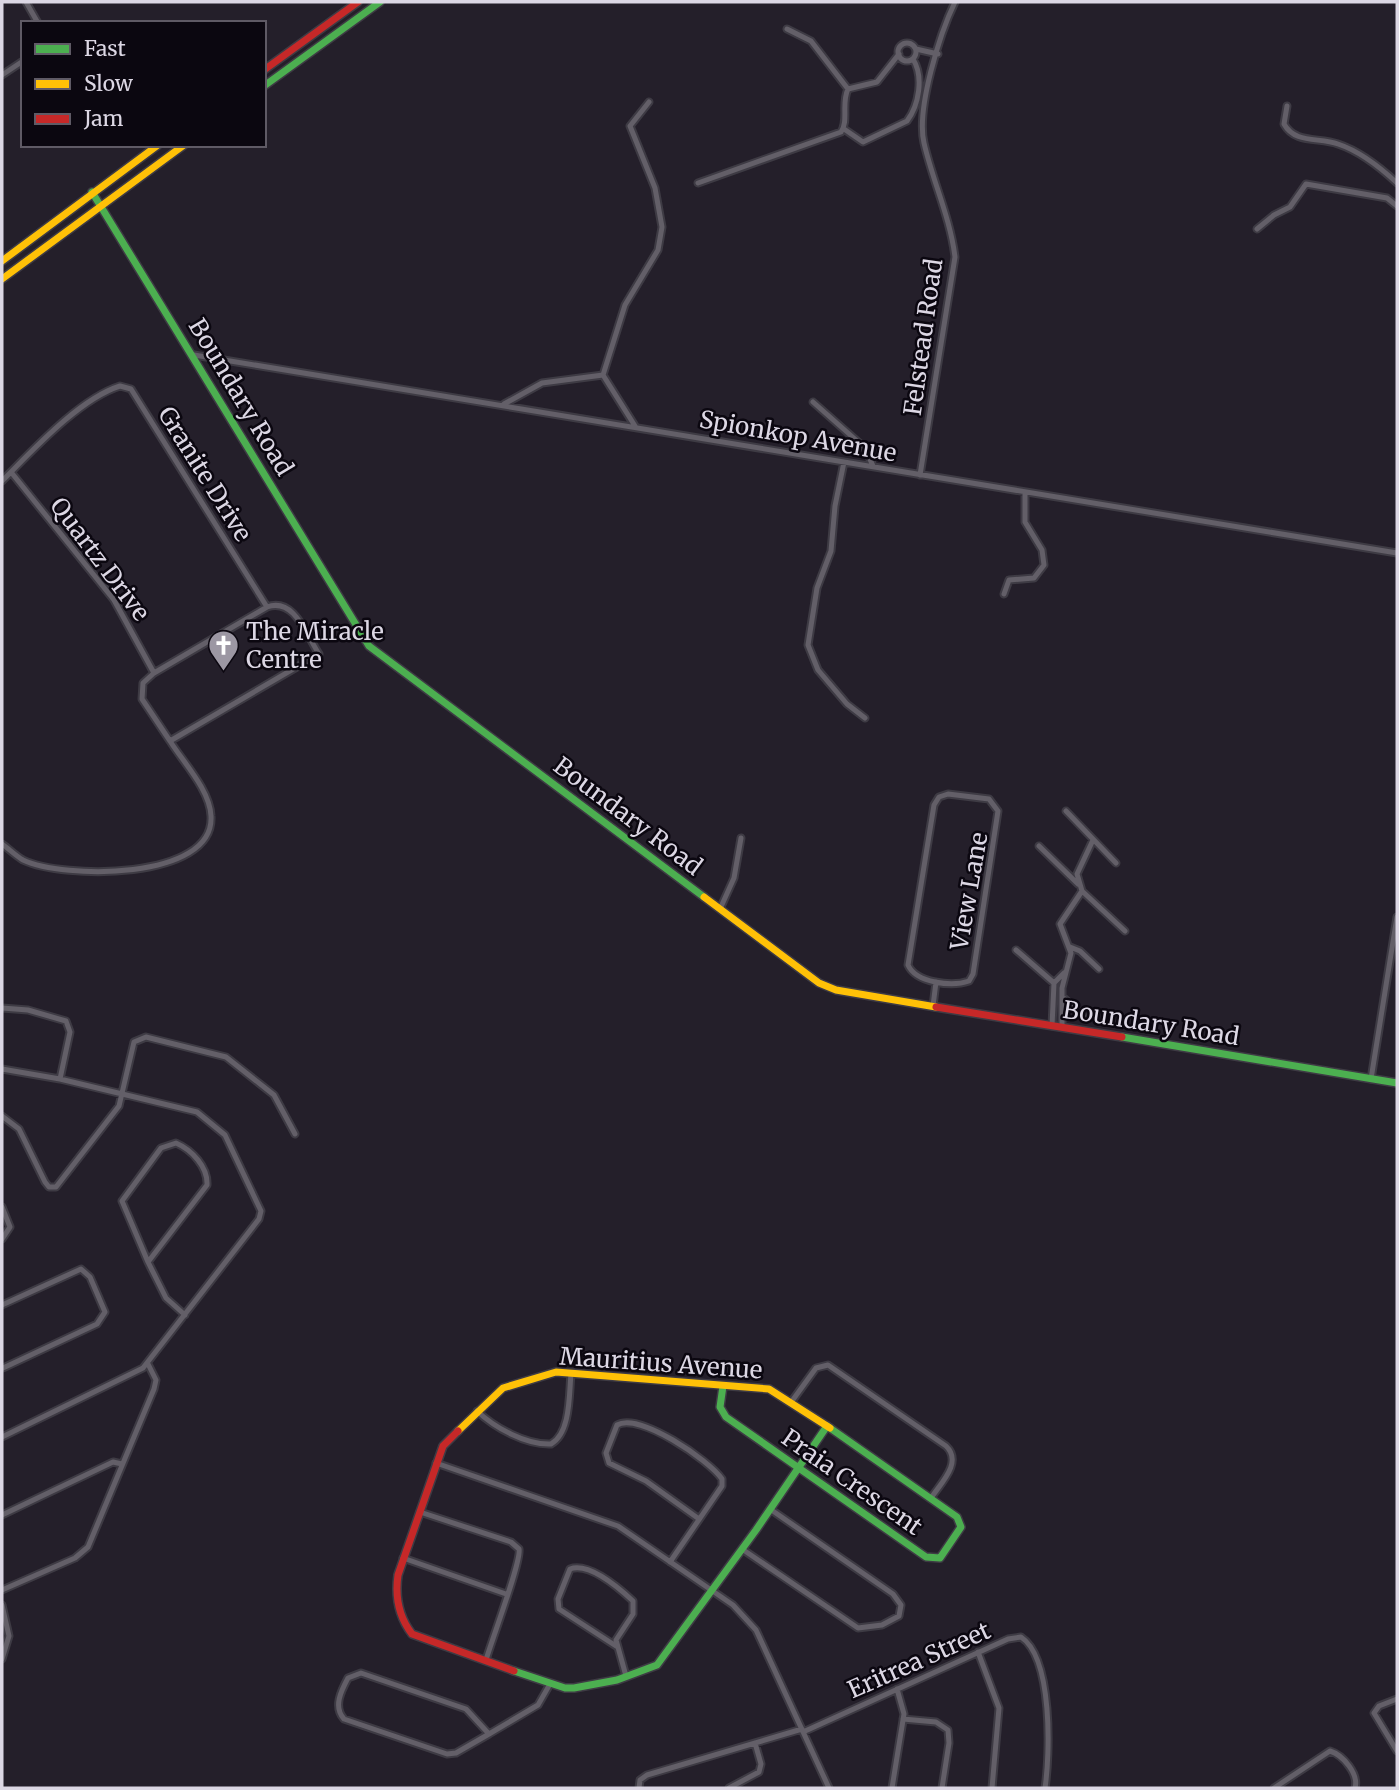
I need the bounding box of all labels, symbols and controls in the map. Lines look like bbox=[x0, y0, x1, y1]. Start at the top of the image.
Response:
legend bbox=[21, 21, 266, 147]
text: Fast bbox=[84, 35, 126, 62]
text: Slow bbox=[84, 70, 133, 97]
text: Jam bbox=[83, 105, 123, 132]
street label: Felstead Road bbox=[897, 256, 949, 418]
street label: Boundary Road bbox=[182, 313, 300, 481]
street label: Granite Drive bbox=[151, 401, 259, 547]
street label: Spionkop Avenue bbox=[697, 403, 899, 469]
street label: Quartz Drive bbox=[43, 491, 157, 627]
place label: The Miracle Centre bbox=[246, 616, 384, 675]
church icon: The Miracle Centre bbox=[206, 628, 240, 672]
street label: Boundary Road bbox=[548, 750, 708, 882]
street label: View Lane bbox=[943, 830, 995, 953]
street label: Boundary Road bbox=[1061, 994, 1241, 1052]
street label: Mauritius Avenue bbox=[559, 1340, 763, 1386]
street label: Praia Crescent bbox=[776, 1422, 929, 1542]
street label: Eritrea Street bbox=[843, 1614, 996, 1705]

